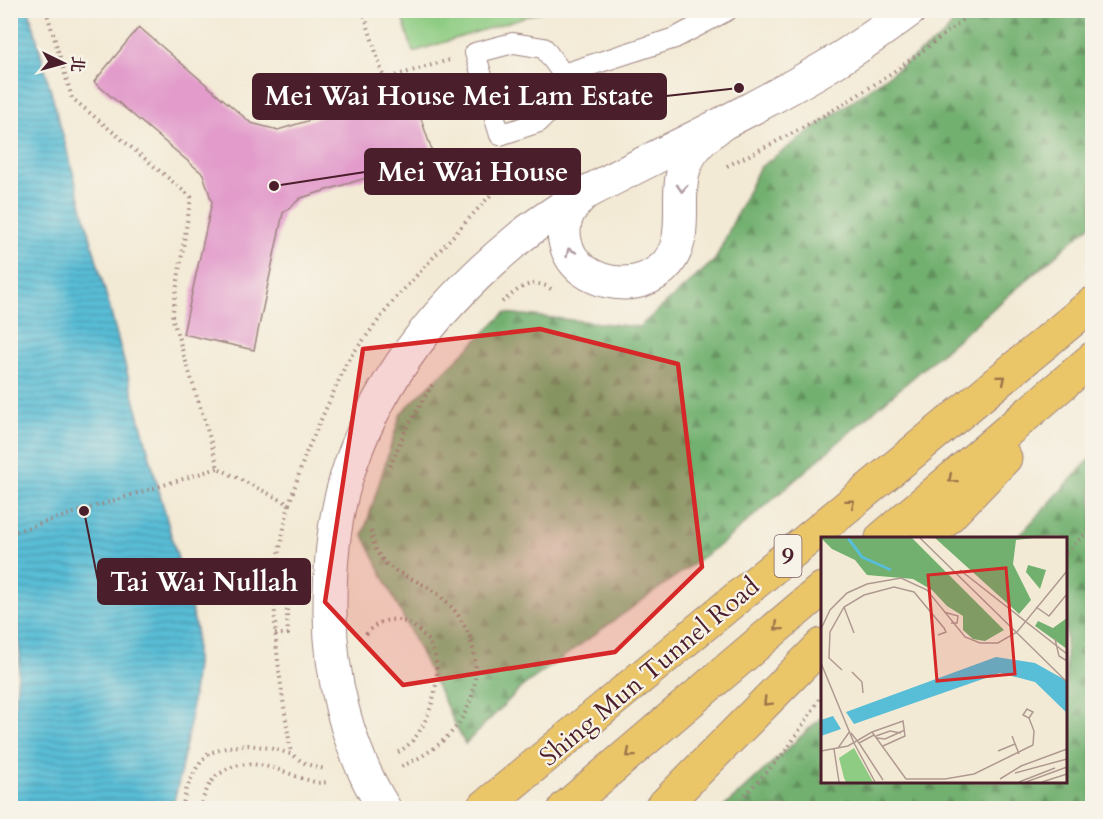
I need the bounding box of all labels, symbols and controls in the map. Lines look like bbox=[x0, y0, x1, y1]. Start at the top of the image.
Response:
north arrow bbox=[33, 33, 93, 93]
text: 北 bbox=[65, 55, 89, 73]
callout: Mei Wai House Mei Lam Estate bbox=[253, 74, 666, 119]
text: Mei Wai House Mei Lam Estate bbox=[264, 78, 654, 115]
callout: Mei Wai House bbox=[365, 149, 580, 194]
text: Mei Wai House bbox=[378, 154, 569, 191]
one-way arrow bbox=[675, 183, 688, 192]
one-way arrow bbox=[565, 247, 577, 258]
one-way arrow bbox=[995, 375, 1006, 386]
one-way arrow bbox=[948, 472, 959, 483]
one-way arrow bbox=[844, 500, 855, 511]
road number: 9 bbox=[774, 535, 802, 577]
inset map bbox=[821, 537, 1067, 783]
callout: Tai Wai Nullah bbox=[98, 559, 310, 604]
text: Tai Wai Nullah bbox=[110, 564, 298, 601]
street label: Shing Mun Tunnel Road bbox=[532, 569, 767, 774]
one-way arrow bbox=[774, 620, 785, 631]
one-way arrow bbox=[763, 694, 774, 705]
one-way arrow bbox=[626, 747, 637, 758]

